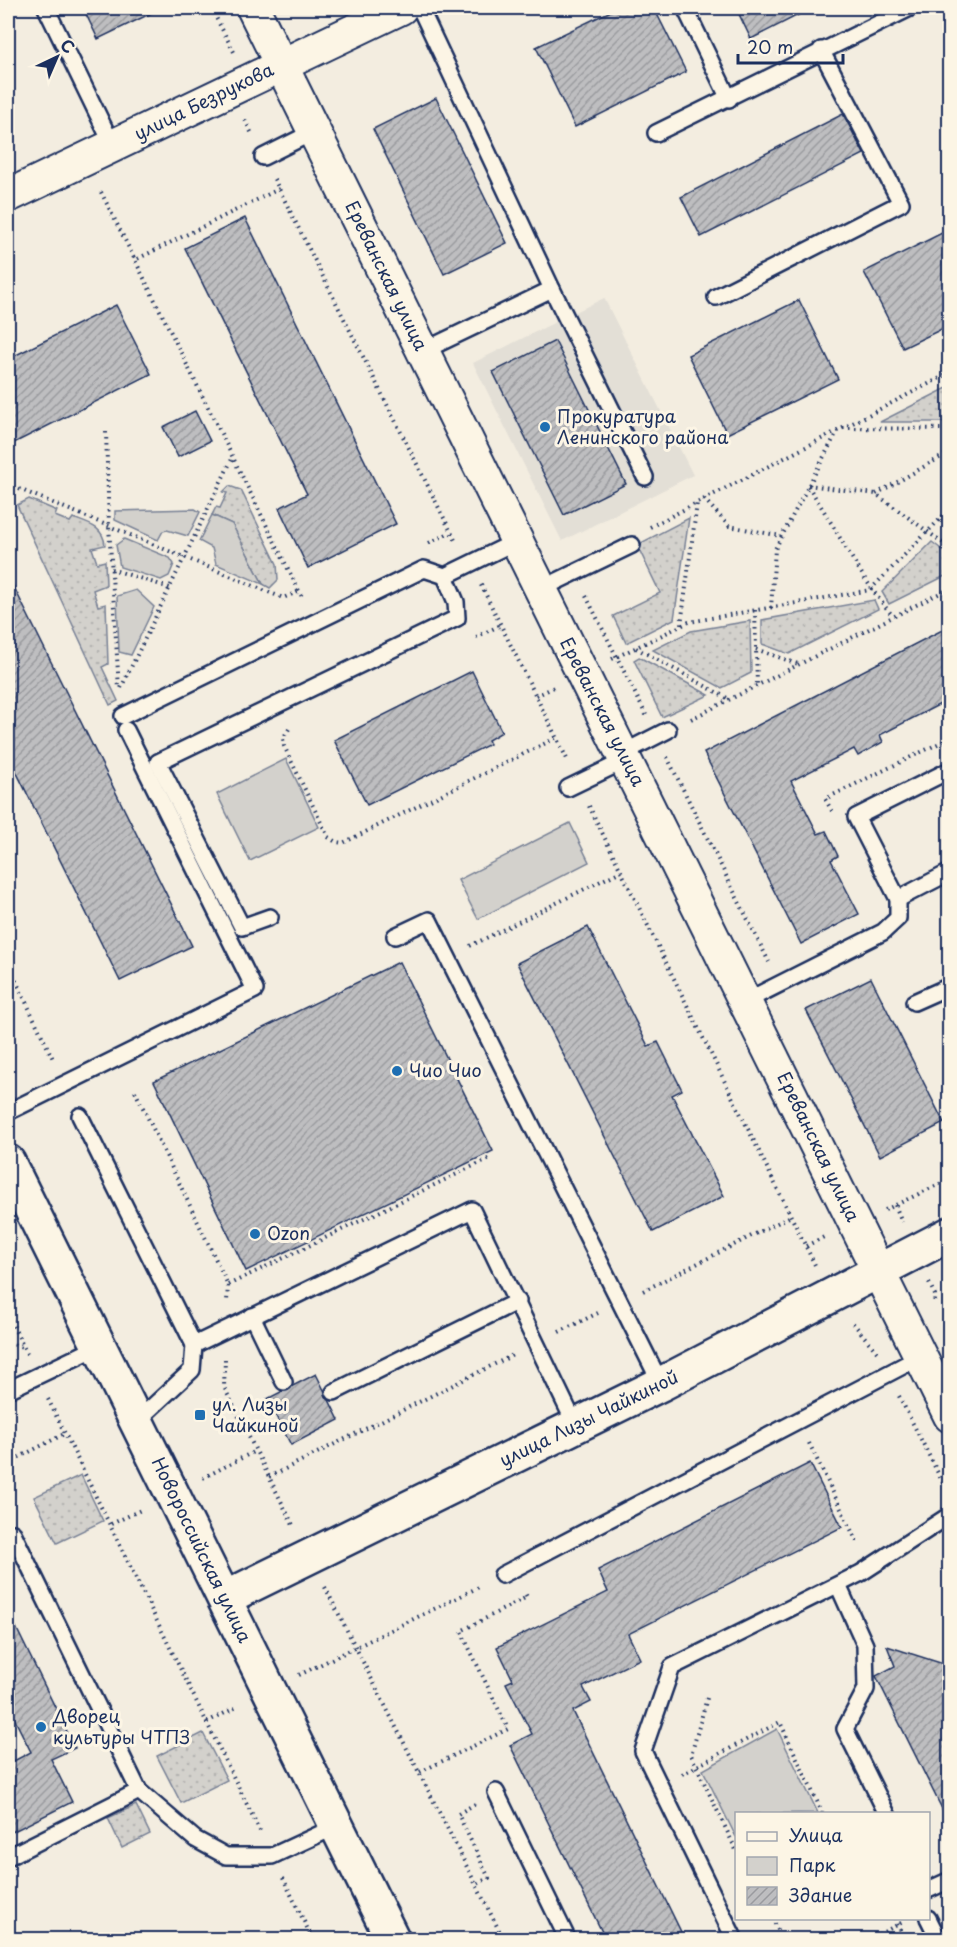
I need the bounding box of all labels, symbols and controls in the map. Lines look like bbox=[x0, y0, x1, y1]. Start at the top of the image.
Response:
north arrow bbox=[27, 27, 87, 87]
scale bar bbox=[738, 27, 843, 65]
text: С bbox=[55, 33, 81, 58]
text: 20 m bbox=[747, 33, 793, 60]
street label: улица Безрукова bbox=[129, 55, 278, 146]
street label: Ереванская улица bbox=[339, 196, 436, 356]
place label: Прокуратура Ленинского района bbox=[557, 402, 729, 450]
marker: Прокуратура Ленинского района bbox=[538, 420, 552, 434]
street label: Ереванская улица bbox=[554, 632, 653, 791]
place label: Чио Чио bbox=[409, 1056, 482, 1083]
marker: Чио Чио bbox=[390, 1064, 404, 1078]
street label: Ереванская улица bbox=[771, 1067, 868, 1227]
place label: Ozon bbox=[267, 1219, 310, 1246]
marker: Ozon bbox=[248, 1227, 262, 1241]
street label: улица Лизы Чайкиной bbox=[494, 1363, 682, 1473]
place label: ул. Лизы Чайкиной bbox=[212, 1390, 299, 1438]
marker: ул. Лизы Чайкиной bbox=[193, 1408, 207, 1422]
street label: Новороссийская улица bbox=[146, 1452, 259, 1647]
place label: Дворец культуры ЧТПЗ bbox=[52, 1702, 190, 1750]
marker: Дворец культуры ЧТПЗ bbox=[34, 1720, 48, 1734]
legend bbox=[735, 1812, 930, 1920]
text: Улица bbox=[789, 1821, 843, 1848]
text: Парк bbox=[789, 1851, 836, 1878]
text: Здание bbox=[789, 1881, 852, 1908]

